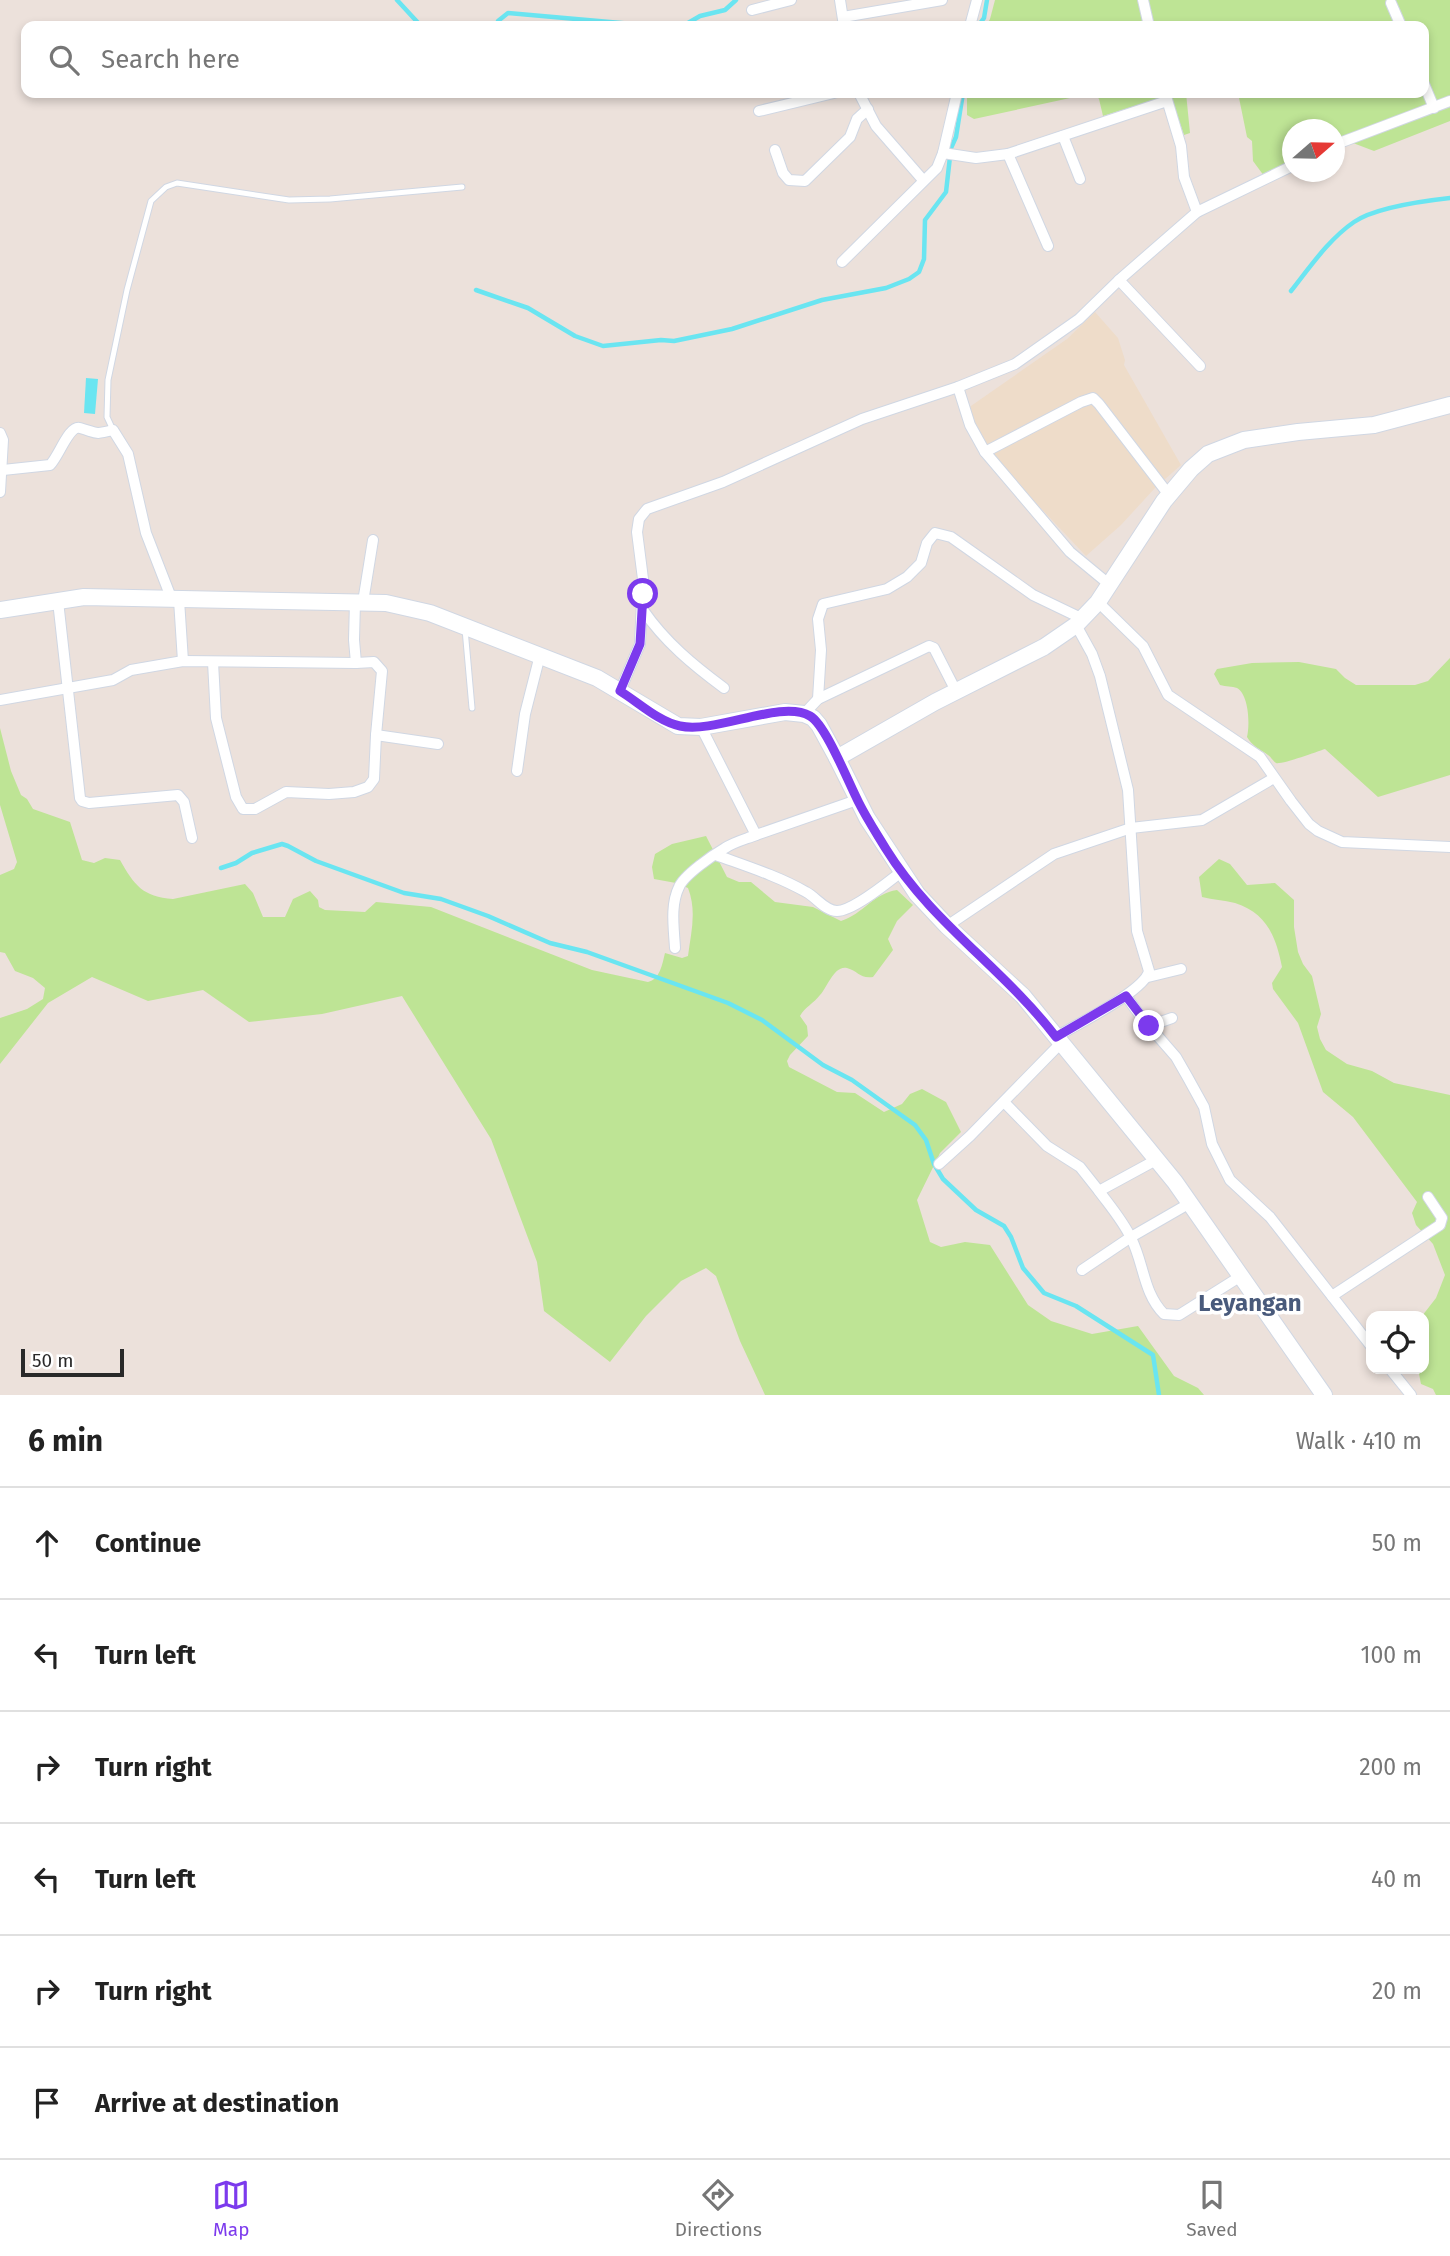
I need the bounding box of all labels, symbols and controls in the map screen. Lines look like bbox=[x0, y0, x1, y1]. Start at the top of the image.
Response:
search box bbox=[21, 21, 1429, 98]
icon: search bbox=[45, 41, 83, 79]
text: Search here bbox=[101, 44, 240, 75]
north arrow bbox=[1282, 119, 1345, 182]
route start bbox=[627, 578, 658, 609]
route end bbox=[1133, 1010, 1164, 1041]
district label: Leyangan bbox=[1198, 1289, 1302, 1317]
map controls bbox=[1366, 1311, 1429, 1374]
button: locate bbox=[1366, 1311, 1429, 1374]
scale bar bbox=[21, 1346, 124, 1378]
text: 50 m bbox=[32, 1349, 73, 1372]
text: 6 min bbox=[28, 1423, 103, 1459]
text: Walk · 410 m bbox=[1296, 1427, 1422, 1455]
icon: ahead bbox=[28, 1524, 66, 1562]
text: Continue bbox=[95, 1528, 201, 1559]
text: 50 m bbox=[1372, 1529, 1422, 1557]
icon: left bbox=[28, 1636, 66, 1674]
text: Turn left bbox=[95, 1640, 196, 1671]
text: 100 m bbox=[1361, 1641, 1422, 1669]
icon: right bbox=[28, 1748, 66, 1786]
text: Turn right bbox=[95, 1752, 212, 1783]
text: 200 m bbox=[1359, 1753, 1422, 1781]
icon: left bbox=[28, 1860, 66, 1898]
text: Turn left bbox=[95, 1864, 196, 1895]
text: 40 m bbox=[1371, 1865, 1422, 1893]
icon: right bbox=[28, 1972, 66, 2010]
text: Turn right bbox=[95, 1976, 212, 2007]
text: 20 m bbox=[1372, 1977, 1422, 2005]
icon: arrive bbox=[28, 2084, 66, 2122]
text: Arrive at destination bbox=[95, 2088, 339, 2119]
tab: Map bbox=[212, 2176, 250, 2241]
tab: Directions bbox=[675, 2176, 762, 2241]
tab: Saved bbox=[1186, 2176, 1238, 2241]

